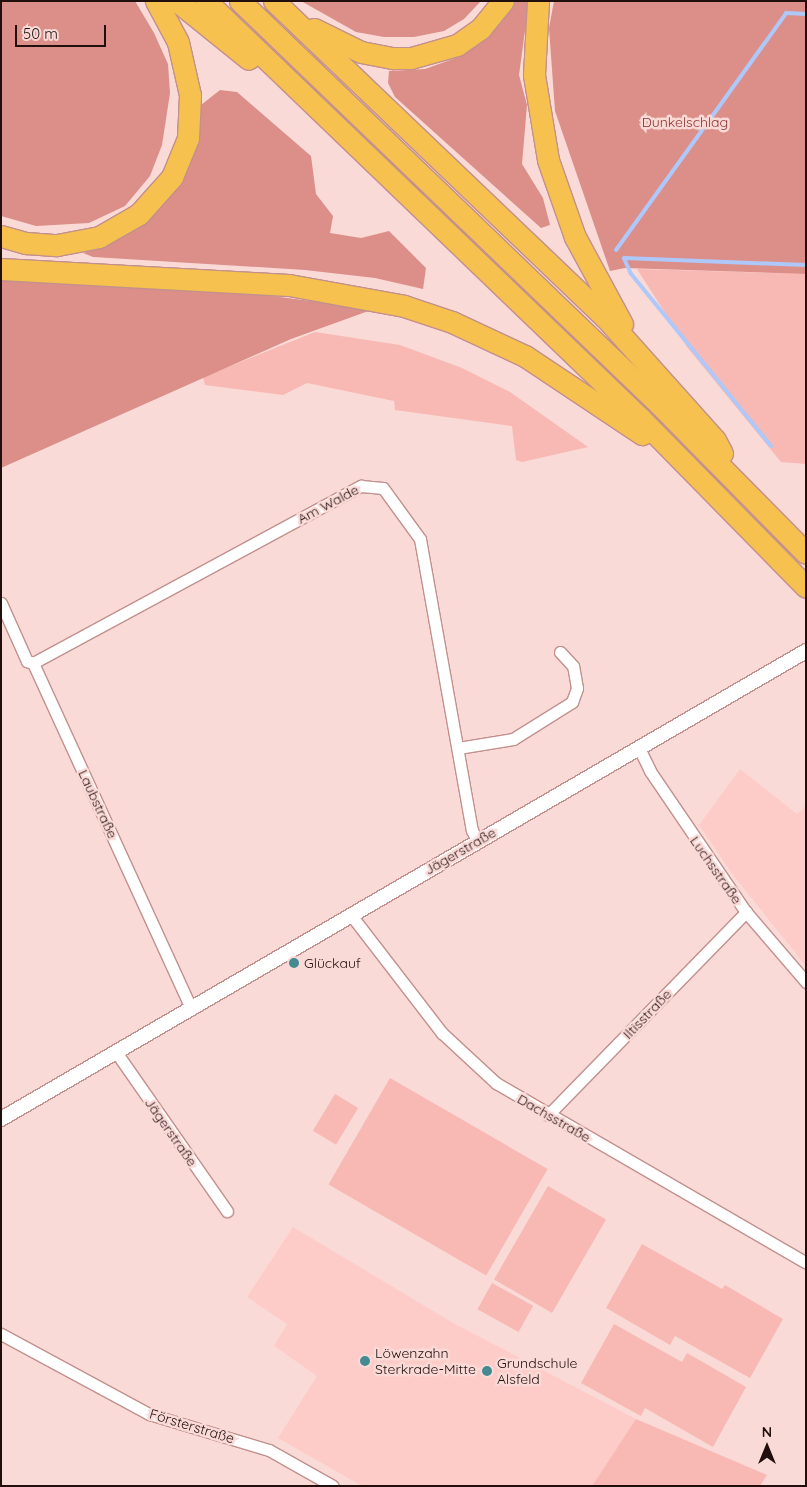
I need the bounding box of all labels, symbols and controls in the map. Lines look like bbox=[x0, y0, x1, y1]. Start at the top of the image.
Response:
scale bar bbox=[18, 15, 109, 47]
text: 50 m bbox=[23, 24, 58, 43]
park label: Dunkelschlag bbox=[642, 114, 728, 130]
street label: Am Walde bbox=[294, 481, 362, 527]
street label: Laubstraße bbox=[75, 767, 121, 841]
street label: Jägerstraße bbox=[421, 824, 499, 878]
street label: Luchsstraße bbox=[687, 833, 745, 907]
place label: Glückauf bbox=[304, 955, 361, 971]
marker: Glückauf bbox=[288, 957, 300, 969]
street label: Iltisstraße bbox=[619, 986, 675, 1042]
street label: Dachsstraße bbox=[514, 1090, 594, 1146]
street label: Jägerstraße bbox=[141, 1095, 201, 1169]
place label: Löwenzahn Sterkrade-Mitte bbox=[375, 1345, 476, 1378]
marker: Löwenzahn Sterkrade-Mitte bbox=[359, 1355, 371, 1367]
place label: Grundschule Alsfeld bbox=[497, 1355, 577, 1388]
marker: Grundschule Alsfeld bbox=[481, 1365, 493, 1377]
street label: Försterstraße bbox=[148, 1405, 236, 1447]
north arrow bbox=[742, 1422, 792, 1472]
text: N bbox=[762, 1423, 772, 1441]

